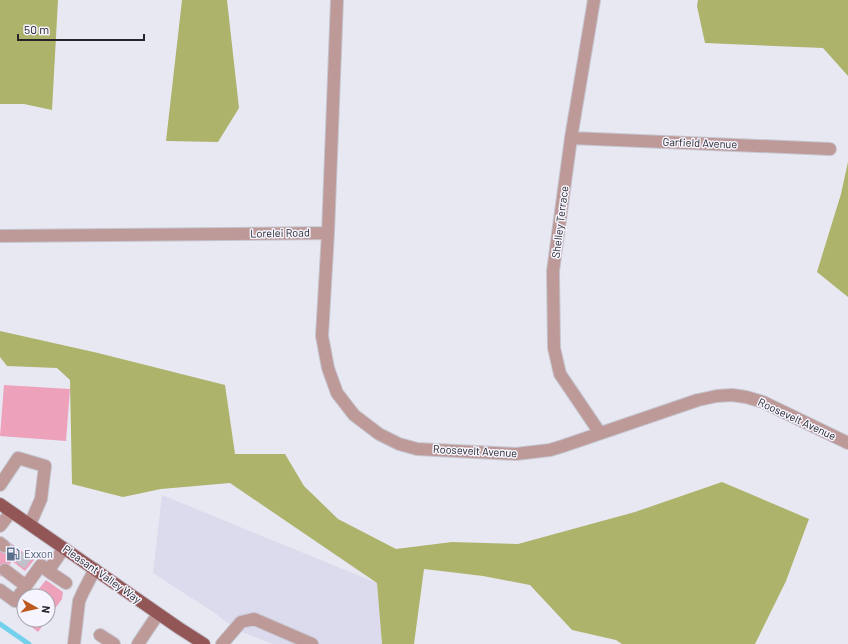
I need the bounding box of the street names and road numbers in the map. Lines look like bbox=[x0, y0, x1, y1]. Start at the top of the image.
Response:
street label: Garfield Avenue bbox=[663, 135, 738, 150]
street label: Shelley Terrace bbox=[549, 185, 570, 259]
street label: Lorelei Road bbox=[250, 225, 310, 240]
street label: Roosevelt Avenue bbox=[756, 395, 838, 442]
street label: Roosevelt Avenue bbox=[433, 442, 518, 459]
street label: Pleasant Valley Way bbox=[61, 542, 144, 606]

